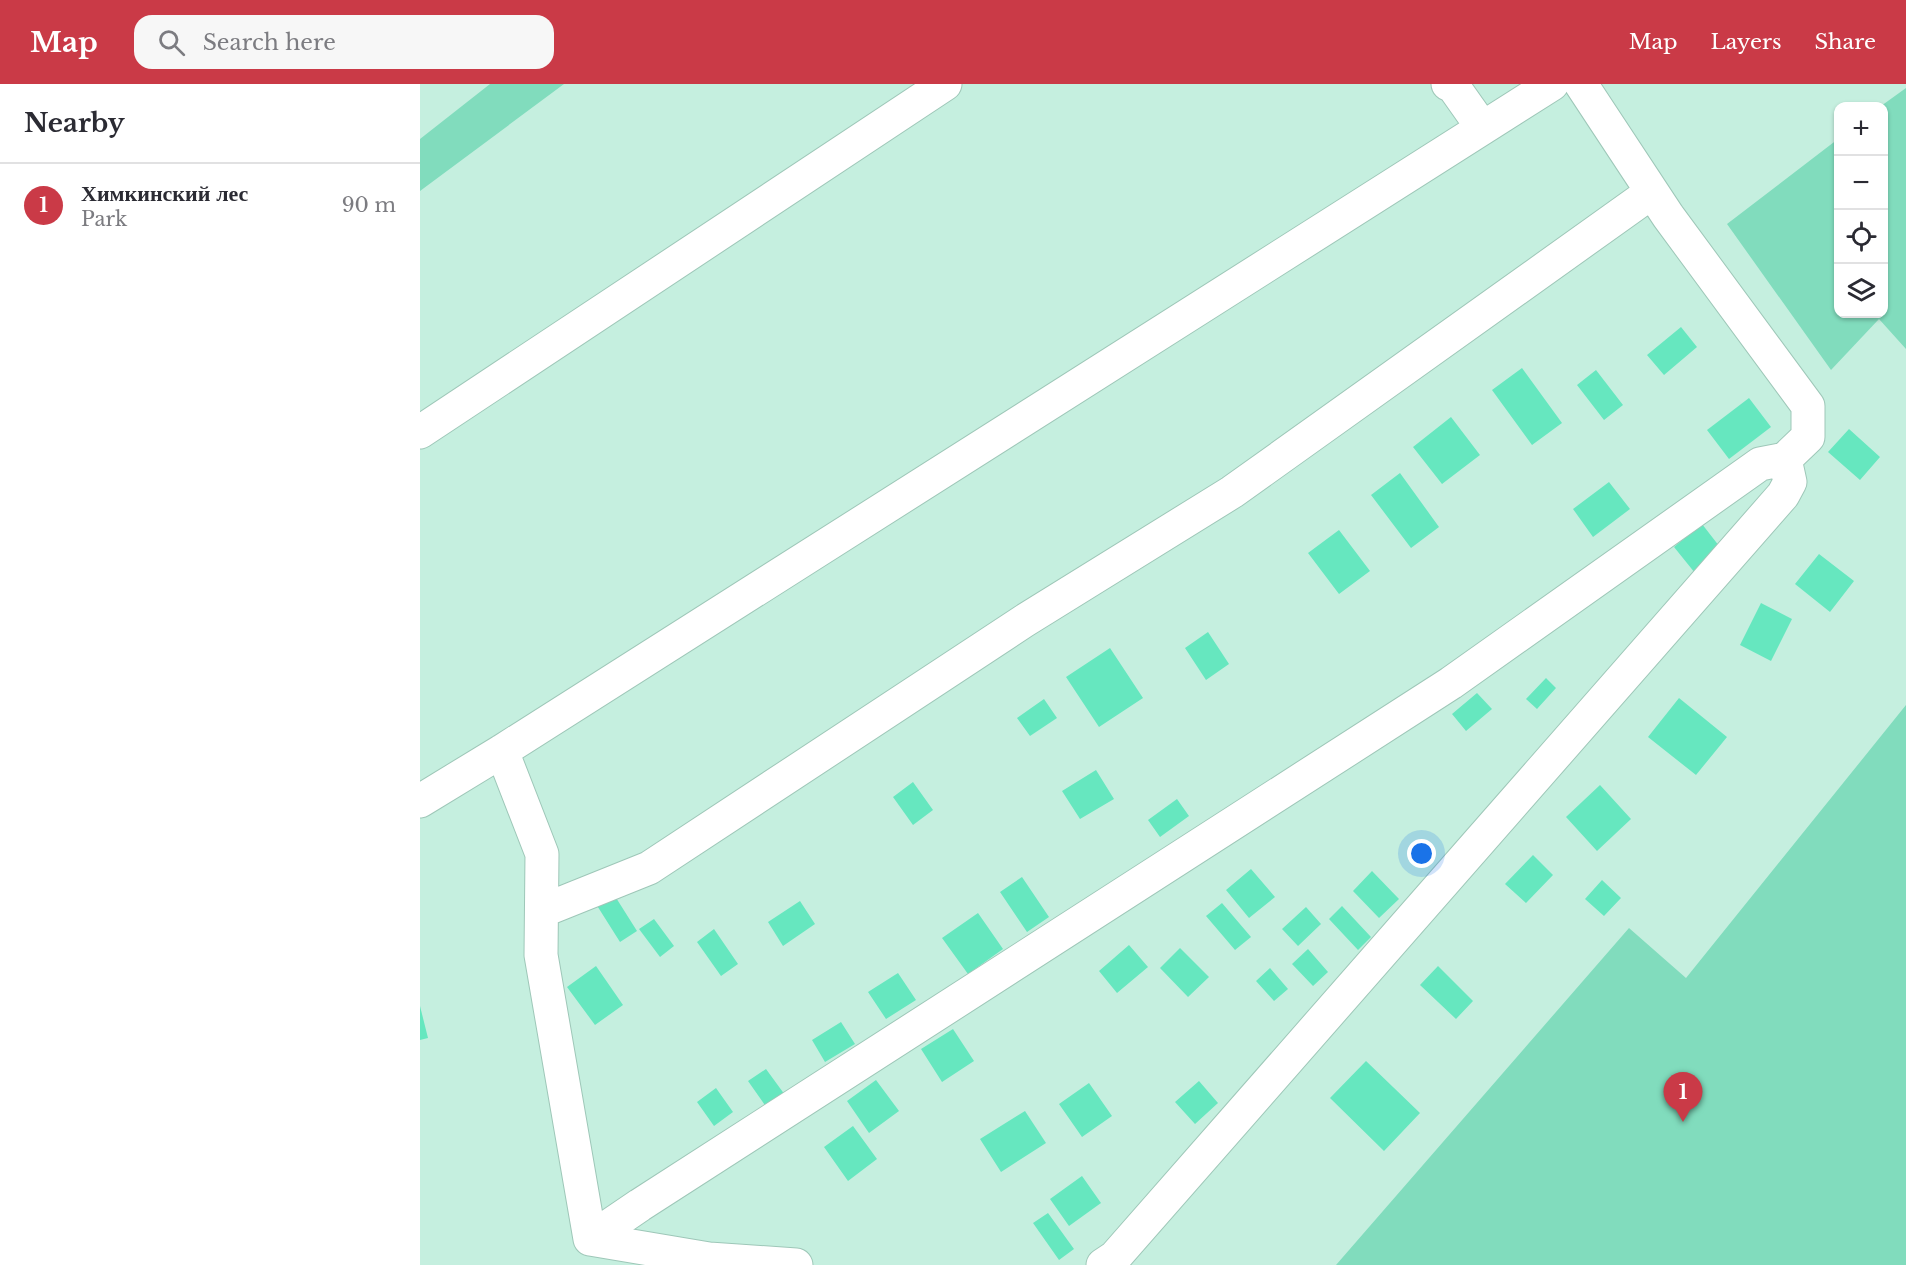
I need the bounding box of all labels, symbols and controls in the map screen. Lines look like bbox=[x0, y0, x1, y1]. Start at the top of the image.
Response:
search box bbox=[134, 15, 554, 69]
text: Map bbox=[30, 25, 98, 60]
icon: search bbox=[155, 26, 188, 59]
text: Search here bbox=[203, 29, 336, 56]
text: Map bbox=[1629, 29, 1678, 55]
text: Layers bbox=[1711, 29, 1782, 55]
text: Share bbox=[1815, 29, 1876, 55]
map controls bbox=[1834, 102, 1888, 318]
button: + bbox=[1834, 102, 1888, 156]
text: Nearby bbox=[24, 107, 125, 139]
button: − bbox=[1834, 156, 1888, 210]
text: Химкинский лес bbox=[81, 180, 248, 207]
text: 1 bbox=[39, 193, 48, 217]
text: 90 m bbox=[342, 193, 396, 217]
text: Park bbox=[81, 207, 127, 231]
button: locate bbox=[1834, 210, 1888, 264]
button: layers bbox=[1834, 264, 1888, 318]
your location bbox=[1407, 839, 1436, 868]
pin: 1 bbox=[1664, 1072, 1702, 1122]

